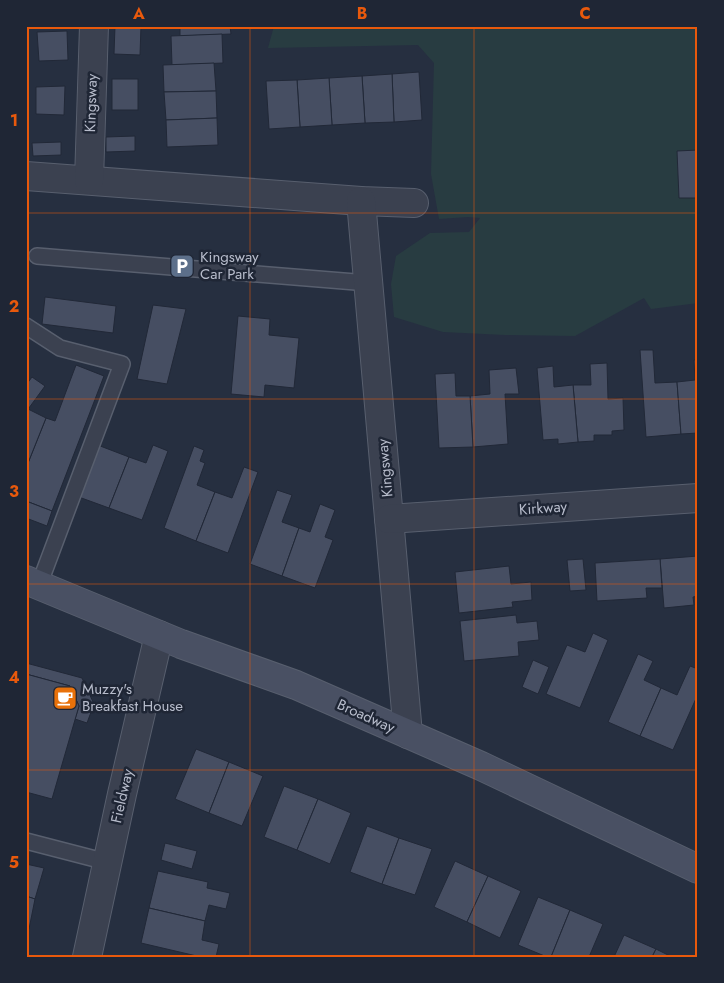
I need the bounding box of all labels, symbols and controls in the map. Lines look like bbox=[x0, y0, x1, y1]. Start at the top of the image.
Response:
text: A bbox=[132, 2, 145, 25]
text: B bbox=[357, 2, 367, 25]
text: C bbox=[579, 2, 591, 25]
street label: Kingsway bbox=[79, 73, 103, 133]
text: 1 bbox=[10, 109, 18, 132]
place label: Kingsway Car Park bbox=[200, 246, 259, 285]
parking icon: Kingsway Car Park bbox=[169, 253, 195, 279]
text: 2 bbox=[9, 295, 19, 318]
street label: Kingsway bbox=[371, 437, 399, 498]
text: 3 bbox=[9, 480, 19, 503]
street label: Kirkway bbox=[518, 495, 568, 521]
text: 4 bbox=[8, 666, 20, 689]
place label: Muzzy's Breakfast House bbox=[82, 678, 183, 717]
cafe icon: Muzzy's Breakfast House bbox=[52, 685, 78, 711]
street label: Broadway bbox=[334, 694, 399, 739]
street label: Fieldway bbox=[105, 766, 139, 825]
text: 5 bbox=[9, 851, 19, 874]

